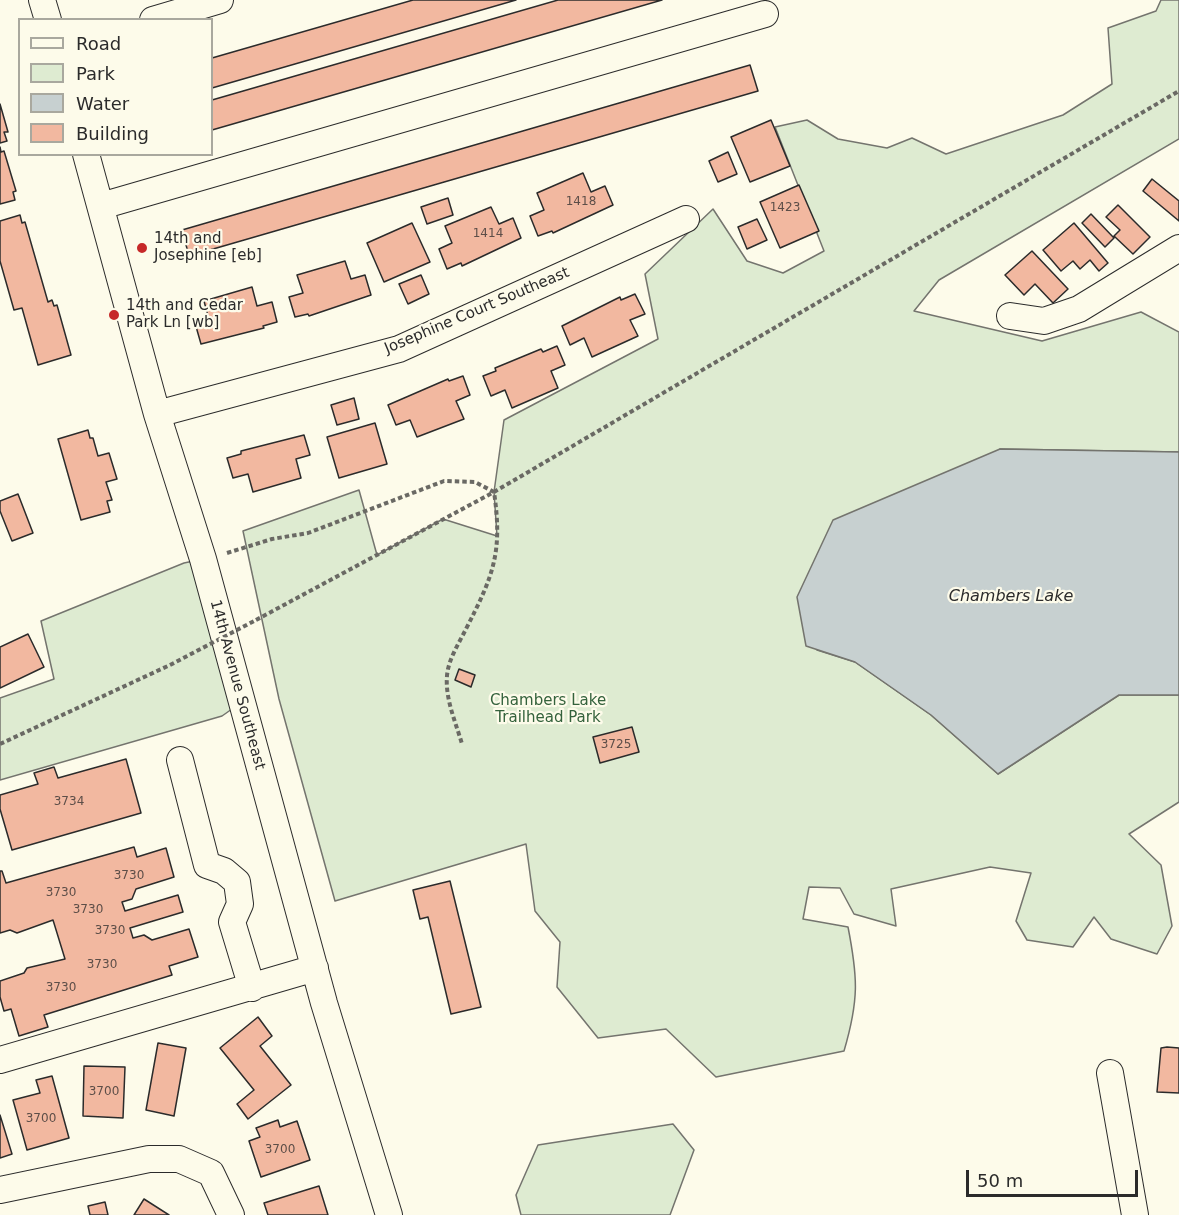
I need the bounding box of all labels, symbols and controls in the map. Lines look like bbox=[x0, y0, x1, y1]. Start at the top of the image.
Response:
legend bbox=[18, 18, 213, 156]
text: Road bbox=[76, 33, 121, 54]
text: Park bbox=[76, 63, 115, 84]
text: Water bbox=[76, 93, 129, 114]
text: Building bbox=[76, 123, 149, 144]
house number: 1418 bbox=[566, 195, 596, 209]
house number: 1423 bbox=[770, 201, 800, 215]
house number: 1414 bbox=[473, 227, 503, 241]
place label: 14th and Josephine [eb] bbox=[154, 230, 262, 265]
marker: 14th and Josephine [eb] bbox=[135, 241, 149, 255]
street label: Josephine Court Southeast bbox=[382, 264, 572, 358]
place label: 14th and Cedar Park Ln [wb] bbox=[126, 297, 243, 332]
marker: 14th and Cedar Park Ln [wb] bbox=[107, 308, 121, 322]
water label: Chambers Lake bbox=[949, 587, 1073, 607]
street label: 14th Avenue Southeast bbox=[206, 598, 268, 772]
park label: Chambers Lake Trailhead Park bbox=[490, 692, 606, 727]
house number: 3725 bbox=[601, 738, 631, 752]
house number: 3734 bbox=[54, 795, 84, 809]
house number: 3730 bbox=[114, 869, 144, 883]
house number: 3730 bbox=[46, 886, 76, 900]
house number: 3730 bbox=[73, 903, 103, 917]
house number: 3730 bbox=[95, 924, 125, 938]
house number: 3730 bbox=[87, 958, 117, 972]
house number: 3730 bbox=[46, 981, 76, 995]
house number: 3700 bbox=[89, 1085, 119, 1099]
house number: 3700 bbox=[26, 1112, 56, 1126]
house number: 3700 bbox=[265, 1143, 295, 1157]
scale bar bbox=[969, 1158, 1142, 1196]
text: 50 m bbox=[977, 1170, 1023, 1191]

